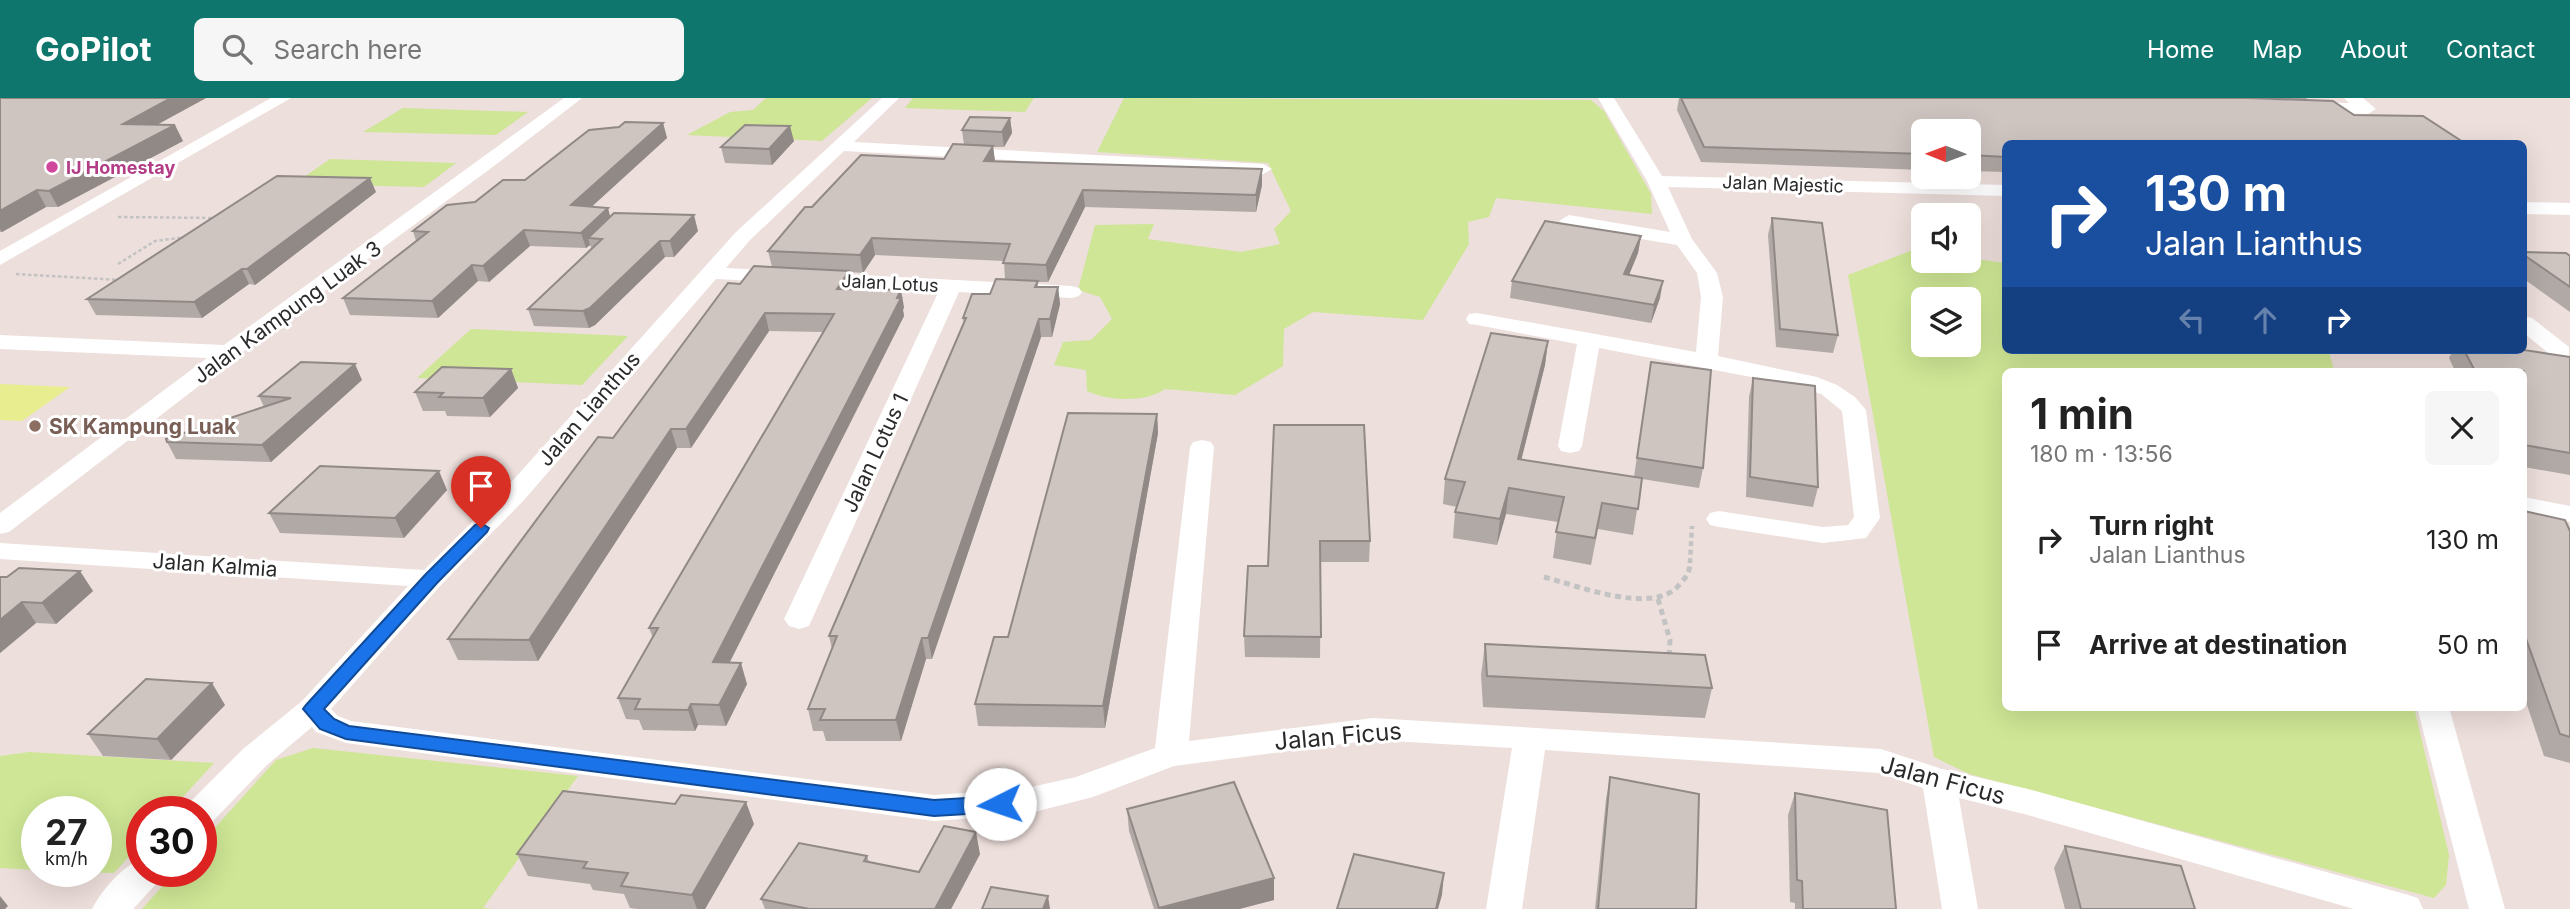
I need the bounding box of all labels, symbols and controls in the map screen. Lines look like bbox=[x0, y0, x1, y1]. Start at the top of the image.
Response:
search box bbox=[194, 18, 684, 81]
text: GoPilot bbox=[35, 29, 152, 69]
icon: search bbox=[218, 30, 256, 68]
text: Search here bbox=[274, 34, 422, 65]
text: Home bbox=[2147, 35, 2214, 64]
text: Map bbox=[2252, 35, 2302, 64]
text: About bbox=[2340, 35, 2408, 64]
text: Contact bbox=[2446, 35, 2535, 64]
north arrow bbox=[1911, 119, 1981, 189]
map controls bbox=[1911, 119, 1981, 357]
place label: IJ Homestay bbox=[66, 157, 175, 178]
marker: IJ Homestay bbox=[44, 159, 60, 175]
text: 130 m bbox=[2145, 164, 2287, 223]
icon: right bbox=[2030, 168, 2121, 259]
street label: Jalan Majestic bbox=[1722, 171, 1844, 197]
button: sound bbox=[1911, 203, 1981, 273]
text: Jalan Lianthus bbox=[2145, 224, 2363, 263]
street label: Jalan Kampung Luak 3 bbox=[188, 235, 386, 389]
street label: Jalan Lotus bbox=[841, 270, 939, 296]
button: layers bbox=[1911, 287, 1981, 357]
icon: left bbox=[2173, 301, 2211, 339]
icon: ahead bbox=[2246, 301, 2284, 339]
icon: right bbox=[2319, 301, 2357, 339]
street label: Jalan Lianthus bbox=[533, 347, 645, 471]
text: 1 min bbox=[2030, 388, 2134, 439]
street label: Jalan Lotus 1 bbox=[837, 390, 913, 516]
button: close bbox=[2425, 391, 2499, 465]
place label: SK Kampung Luak bbox=[49, 414, 237, 439]
marker: SK Kampung Luak bbox=[27, 418, 43, 434]
text: 180 m · 13:56 bbox=[2030, 440, 2173, 468]
pin bbox=[451, 456, 511, 528]
icon: arrive bbox=[462, 467, 500, 505]
text: Turn right bbox=[2089, 510, 2214, 541]
icon: right bbox=[2030, 521, 2068, 559]
text: 130 m bbox=[2426, 524, 2499, 555]
text: Jalan Lianthus bbox=[2089, 541, 2246, 569]
street label: Jalan Kalmia bbox=[152, 548, 278, 582]
icon: arrive bbox=[2030, 626, 2068, 664]
text: Arrive at destination bbox=[2089, 629, 2348, 660]
text: 50 m bbox=[2437, 629, 2499, 660]
street label: Jalan Ficus bbox=[1273, 716, 1403, 756]
street label: Jalan Ficus bbox=[1877, 749, 2009, 811]
position arrow bbox=[963, 767, 1037, 841]
speed limit sign: 30 bbox=[126, 796, 217, 887]
text: 27 bbox=[45, 811, 88, 853]
text: km/h bbox=[45, 848, 88, 869]

